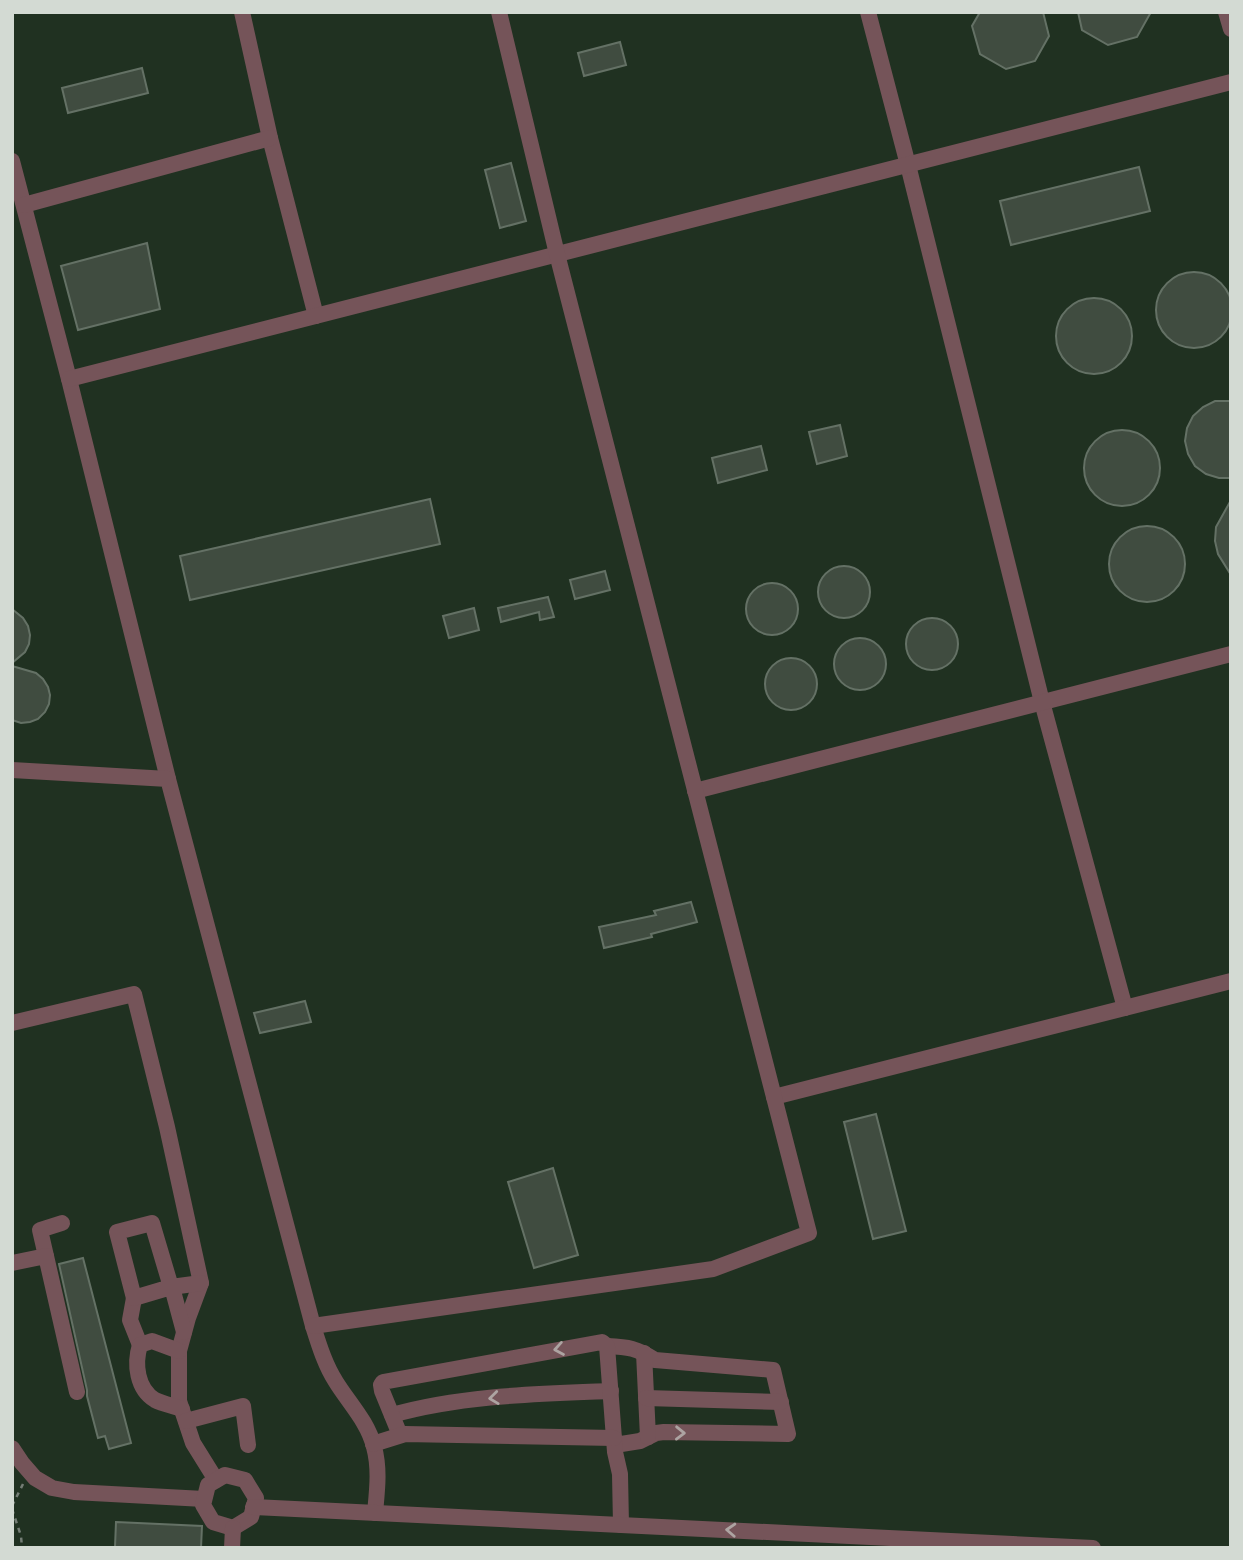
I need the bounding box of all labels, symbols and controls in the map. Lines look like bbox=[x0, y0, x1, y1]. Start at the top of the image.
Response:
one-way arrow bbox=[553, 1341, 565, 1356]
one-way arrow bbox=[488, 1390, 500, 1405]
one-way arrow bbox=[675, 1425, 686, 1440]
one-way arrow bbox=[725, 1523, 736, 1538]

